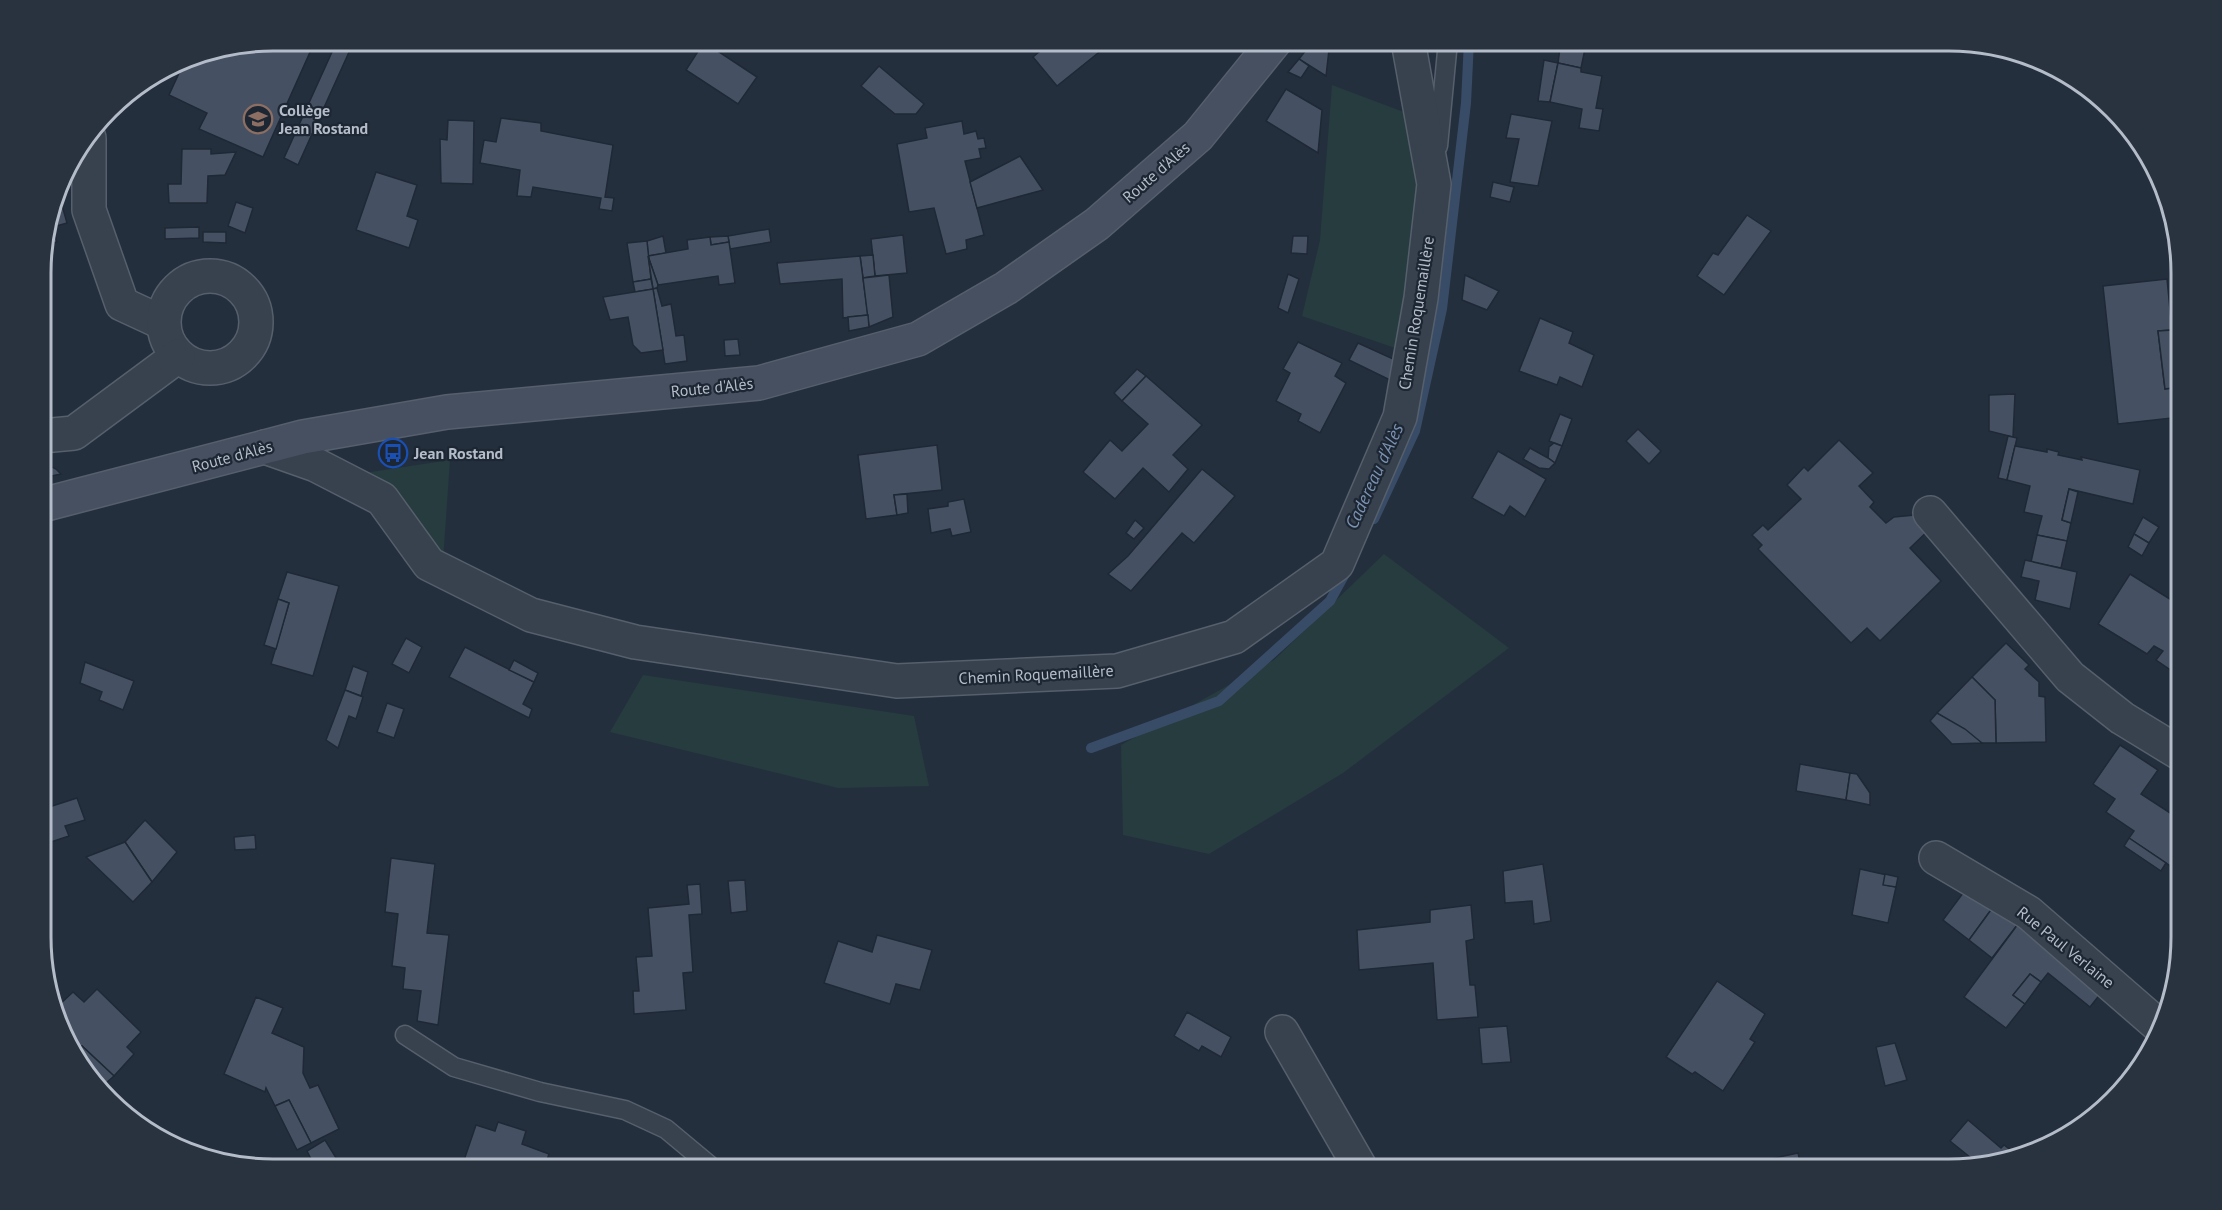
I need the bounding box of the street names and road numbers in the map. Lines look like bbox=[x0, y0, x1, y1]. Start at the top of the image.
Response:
street label: Route d'Alès bbox=[1118, 137, 1194, 207]
street label: Chemin Roquemaillère bbox=[1394, 235, 1438, 391]
street label: Route d'Alès bbox=[670, 373, 754, 401]
street label: Route d'Alès bbox=[189, 436, 275, 476]
street label: Chemin Roquemaillère bbox=[958, 660, 1114, 688]
street label: Rue Paul Verlaine bbox=[2013, 902, 2119, 992]

